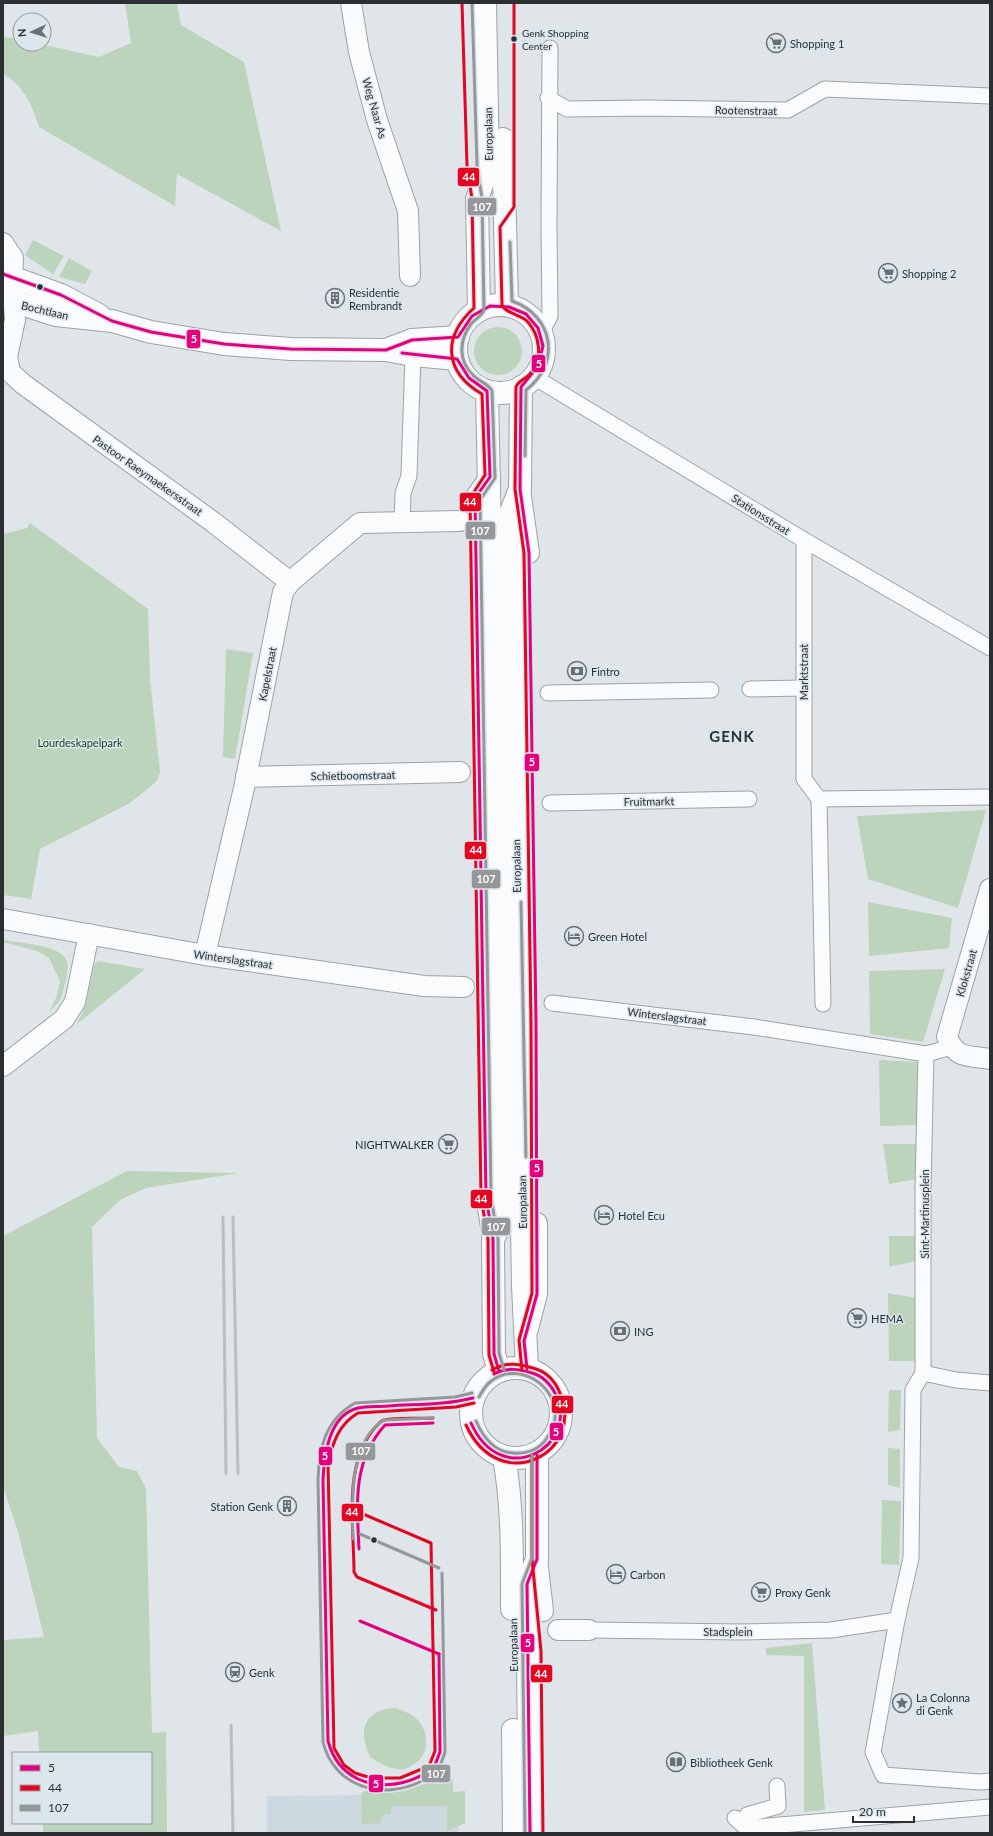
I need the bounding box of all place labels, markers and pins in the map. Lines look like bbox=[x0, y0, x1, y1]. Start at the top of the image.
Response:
place label: Genk Shopping Center bbox=[522, 27, 589, 52]
supermarket icon: Shopping 1 bbox=[765, 32, 787, 54]
marker: Genk Shopping Center bbox=[509, 34, 519, 44]
place label: Shopping 1 bbox=[790, 37, 844, 50]
supermarket icon: Shopping 2 bbox=[877, 262, 899, 284]
place label: Shopping 2 bbox=[902, 267, 956, 280]
unlabelled marker bbox=[35, 282, 45, 292]
place label: Residentie Rembrandt bbox=[349, 286, 402, 312]
building icon: Residentie Rembrandt bbox=[324, 287, 346, 309]
bank icon: Fintro bbox=[566, 660, 588, 682]
place label: Fintro bbox=[591, 665, 620, 678]
hotel icon: Green Hotel bbox=[563, 925, 585, 947]
place label: Green Hotel bbox=[588, 930, 647, 943]
supermarket icon: NIGHTWALKER bbox=[437, 1133, 459, 1155]
place label: NIGHTWALKER bbox=[355, 1138, 434, 1151]
hotel icon: Hotel Ecu bbox=[593, 1204, 615, 1226]
place label: Hotel Ecu bbox=[618, 1209, 665, 1222]
supermarket icon: HEMA bbox=[846, 1307, 868, 1329]
place label: HEMA bbox=[871, 1312, 904, 1325]
bank icon: ING bbox=[609, 1320, 631, 1342]
place label: ING bbox=[634, 1325, 654, 1338]
building icon: Station Genk bbox=[276, 1495, 298, 1517]
place label: Station Genk bbox=[210, 1500, 273, 1513]
unlabelled marker bbox=[369, 1535, 379, 1545]
hotel icon: Carbon bbox=[605, 1563, 627, 1585]
place label: Carbon bbox=[630, 1568, 665, 1581]
supermarket icon: Proxy Genk bbox=[750, 1581, 772, 1603]
place label: Proxy Genk bbox=[775, 1586, 831, 1599]
station icon: Genk bbox=[224, 1661, 246, 1683]
place label: Genk bbox=[249, 1666, 275, 1679]
place label: La Colonna di Genk bbox=[916, 1691, 970, 1717]
place icon: La Colonna di Genk bbox=[891, 1692, 913, 1714]
library icon: Bibliotheek Genk bbox=[665, 1751, 687, 1773]
place label: Bibliotheek Genk bbox=[690, 1756, 773, 1769]

